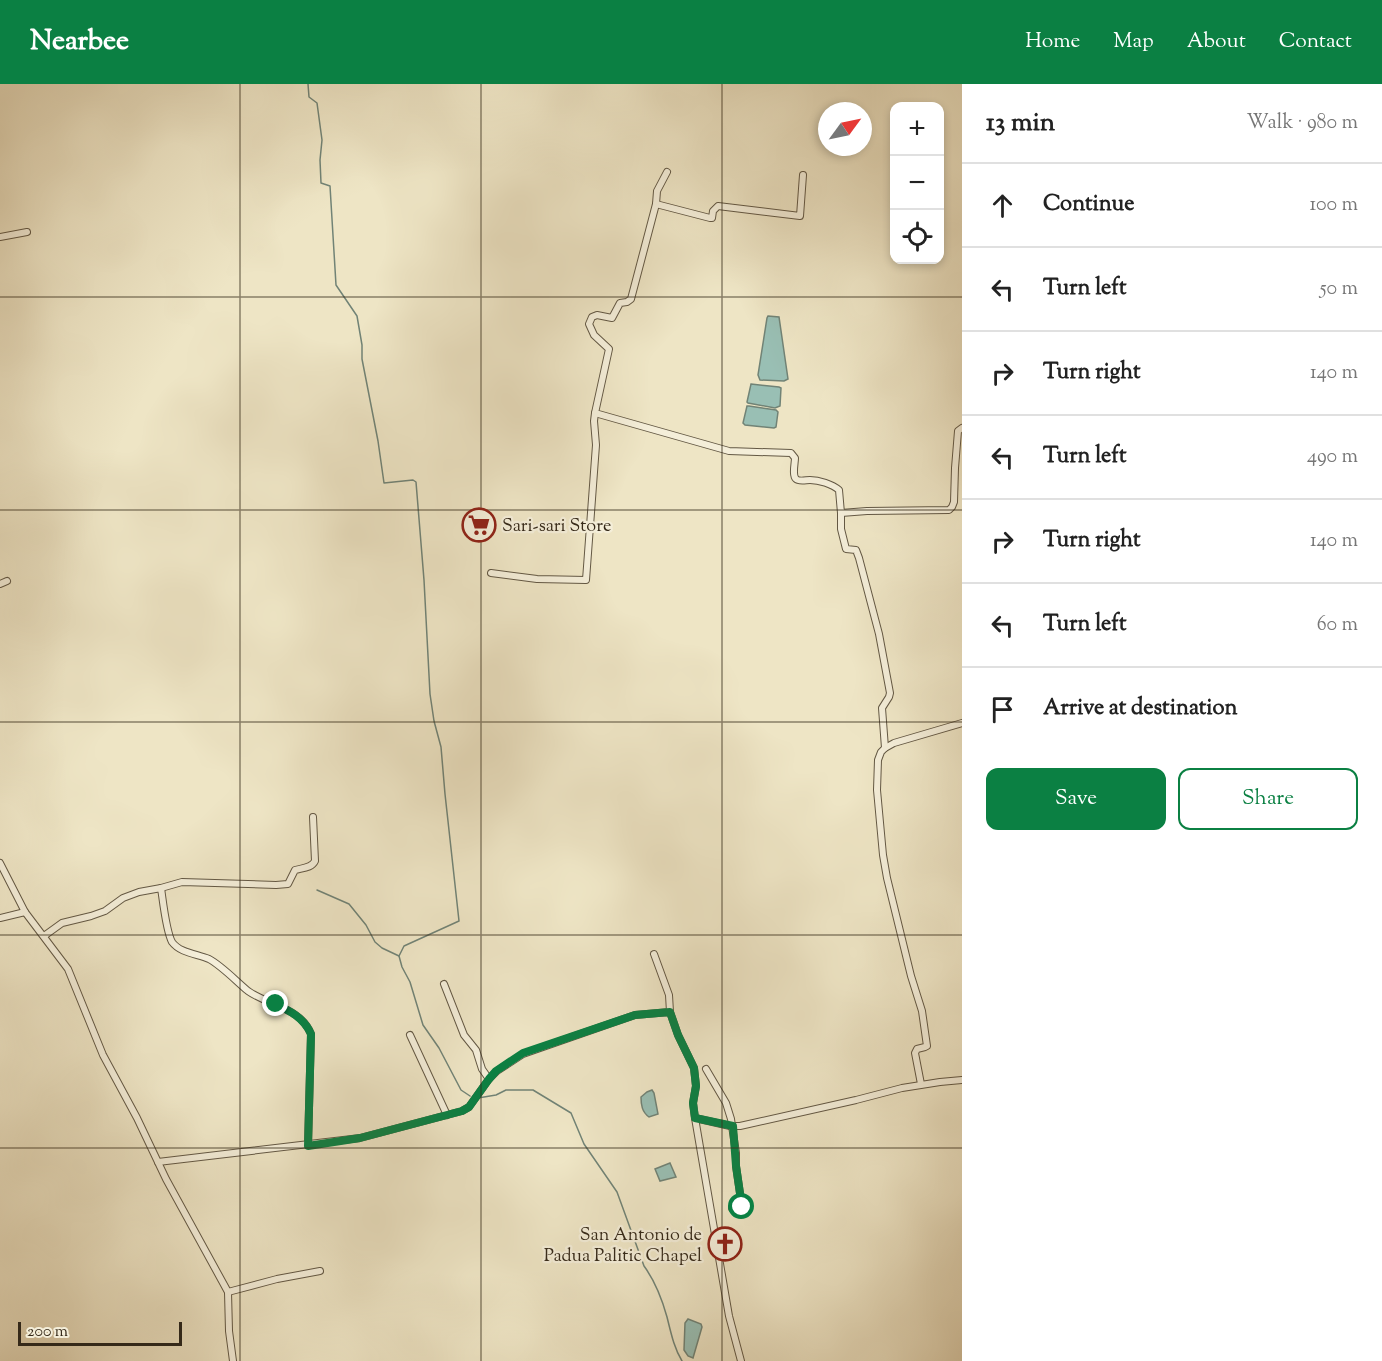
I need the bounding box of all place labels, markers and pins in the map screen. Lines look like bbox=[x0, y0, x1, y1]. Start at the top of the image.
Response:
supermarket icon: Sari-sari Store bbox=[461, 507, 497, 543]
place label: Sari-sari Store bbox=[502, 514, 611, 540]
place label: San Antonio de Padua Palitic Chapel bbox=[544, 1223, 702, 1270]
church icon: San Antonio de Padua Palitic Chapel bbox=[707, 1226, 743, 1262]

